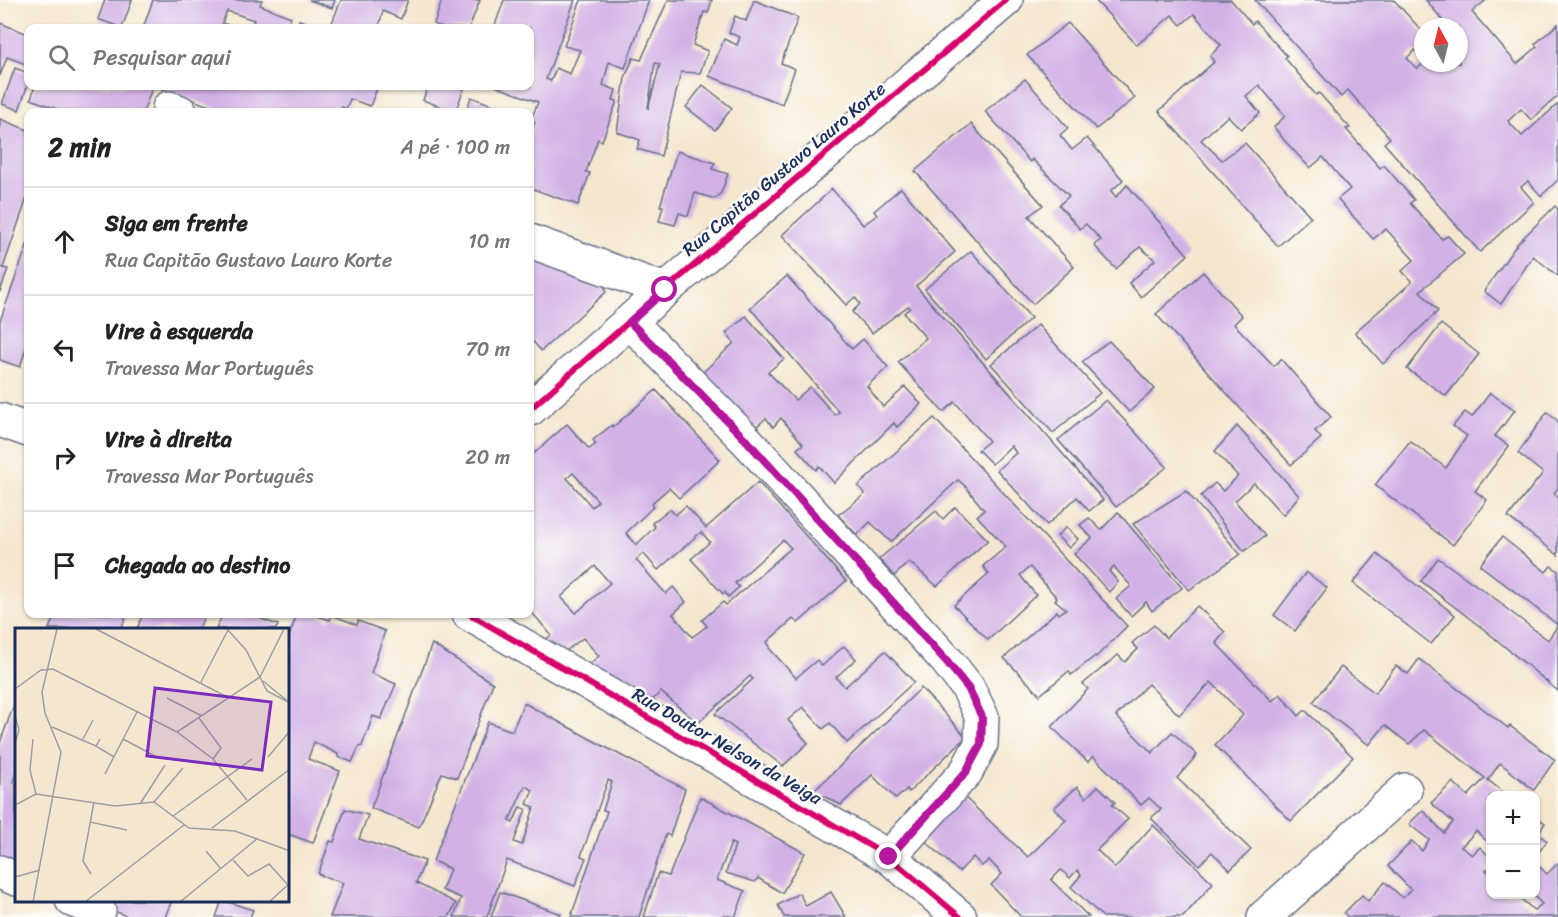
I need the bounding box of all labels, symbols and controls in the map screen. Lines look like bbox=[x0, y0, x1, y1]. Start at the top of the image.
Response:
north arrow bbox=[1414, 18, 1468, 72]
search box bbox=[24, 24, 534, 90]
text: Pesquisar aqui bbox=[93, 38, 231, 77]
icon: search bbox=[45, 41, 78, 74]
street label: Rua Capitão Gustavo Lauro Korte bbox=[675, 74, 893, 264]
text: 2 min bbox=[48, 124, 111, 170]
text: A pé · 100 m bbox=[401, 130, 510, 165]
text: Siga em frente bbox=[105, 204, 248, 243]
text: 10 m bbox=[468, 224, 510, 259]
icon: ahead bbox=[48, 225, 81, 258]
text: Rua Capitão Gustavo Lauro Korte bbox=[105, 243, 392, 278]
route start bbox=[651, 276, 677, 302]
text: Vire à esquerda bbox=[105, 312, 253, 351]
text: 70 m bbox=[465, 332, 510, 367]
icon: left bbox=[48, 333, 81, 366]
text: Travessa Mar Português bbox=[105, 351, 313, 386]
text: Vire à direita bbox=[105, 420, 232, 459]
text: 20 m bbox=[465, 440, 510, 475]
icon: right bbox=[48, 441, 81, 474]
text: Travessa Mar Português bbox=[105, 459, 313, 494]
text: Chegada ao destino bbox=[105, 546, 290, 585]
icon: arrive bbox=[48, 549, 81, 582]
inset map bbox=[15, 628, 290, 902]
street label: Rua Doutor Nelson da Veiga bbox=[626, 678, 829, 814]
map controls bbox=[1486, 791, 1540, 899]
button: + bbox=[1486, 791, 1540, 845]
route end bbox=[875, 843, 901, 869]
button: − bbox=[1486, 845, 1540, 899]

